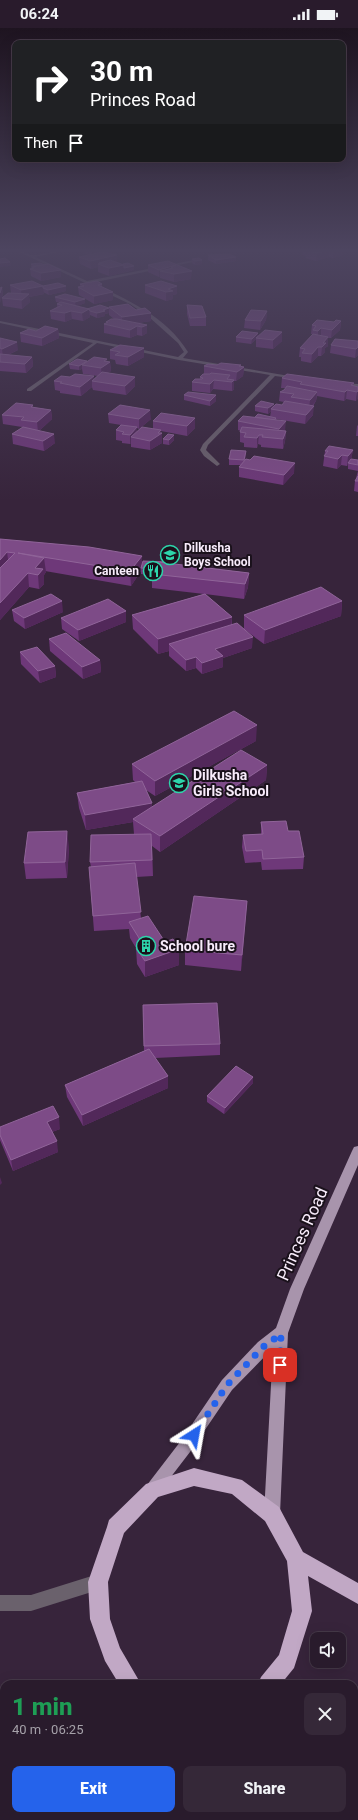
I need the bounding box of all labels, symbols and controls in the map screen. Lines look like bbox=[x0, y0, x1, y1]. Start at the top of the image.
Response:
text: 06:24 bbox=[20, 5, 59, 23]
text: 30 m bbox=[90, 55, 153, 88]
icon: right bbox=[24, 56, 76, 108]
text: Princes Road bbox=[90, 89, 196, 110]
icon: arrive bbox=[65, 132, 87, 154]
text: Then bbox=[24, 134, 57, 152]
place label: Dilkusha Boys School bbox=[184, 541, 251, 569]
school or university icon: Dilkusha Boys School bbox=[159, 544, 181, 566]
restaurant icon: Canteen bbox=[142, 560, 164, 582]
place label: Canteen bbox=[94, 564, 139, 578]
place label: Dilkusha Girls School bbox=[193, 767, 269, 799]
school or university icon: Dilkusha Girls School bbox=[168, 772, 190, 794]
building icon: School bure bbox=[135, 935, 157, 957]
place label: School bure bbox=[160, 938, 235, 954]
street label: Princes Road bbox=[273, 1184, 331, 1284]
pin bbox=[263, 1348, 297, 1382]
icon: arrive bbox=[269, 1354, 291, 1376]
position arrow bbox=[173, 1414, 215, 1456]
map controls bbox=[310, 1632, 346, 1668]
button: sound bbox=[310, 1632, 346, 1668]
text: 1 min bbox=[12, 1693, 73, 1721]
button: close bbox=[304, 1693, 346, 1735]
text: 40 m · 06:25 bbox=[12, 1722, 83, 1737]
button: Exit bbox=[12, 1766, 175, 1812]
button: Share bbox=[183, 1766, 346, 1812]

